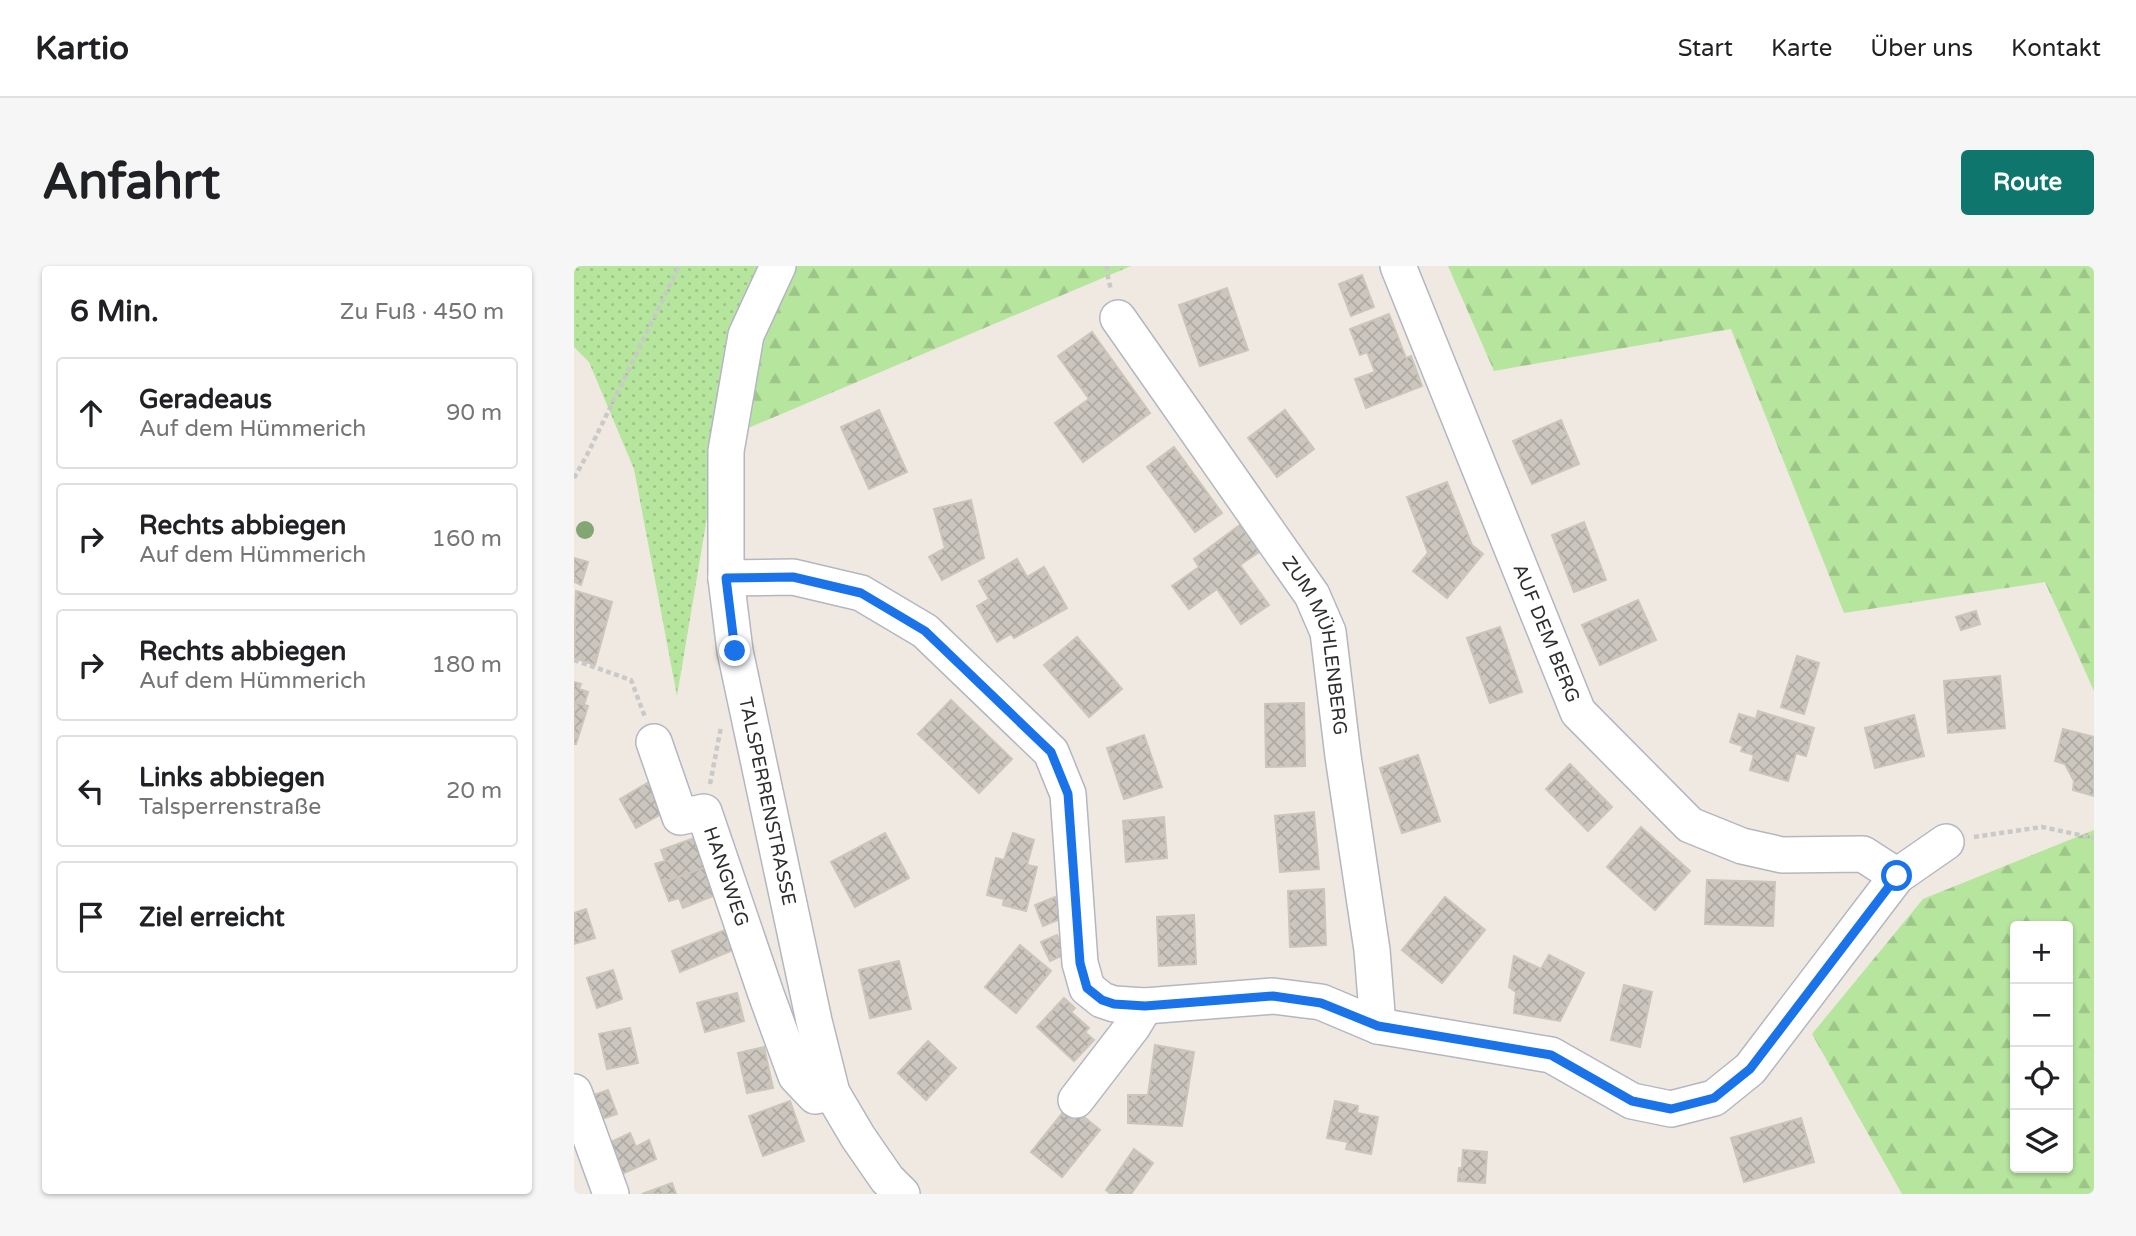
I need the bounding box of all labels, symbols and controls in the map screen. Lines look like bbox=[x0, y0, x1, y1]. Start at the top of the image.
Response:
text: Kartio bbox=[35, 29, 129, 68]
text: Start bbox=[1678, 34, 1733, 63]
text: Karte bbox=[1771, 34, 1832, 63]
text: Über uns bbox=[1870, 34, 1973, 63]
text: Kontakt bbox=[2011, 34, 2101, 63]
button: Route bbox=[1961, 150, 2094, 215]
text: Anfahrt bbox=[42, 153, 220, 212]
text: 6 Min. bbox=[70, 293, 159, 330]
text: Zu Fuß · 450 m bbox=[340, 298, 504, 326]
text: Geradeaus bbox=[139, 384, 272, 415]
icon: ahead bbox=[72, 394, 110, 432]
text: 90 m bbox=[446, 399, 502, 427]
text: Auf dem Hümmerich bbox=[139, 415, 366, 443]
text: Rechts abbiegen bbox=[139, 510, 346, 541]
icon: right bbox=[72, 520, 110, 558]
text: 160 m bbox=[432, 525, 502, 553]
text: Auf dem Hümmerich bbox=[139, 541, 366, 569]
street label: ZUM MÜHLENBERG bbox=[1277, 552, 1351, 736]
street label: AUF DEM BERG bbox=[1508, 561, 1584, 706]
route end bbox=[719, 635, 750, 666]
text: Rechts abbiegen bbox=[139, 636, 346, 667]
icon: right bbox=[72, 646, 110, 684]
text: 180 m bbox=[432, 651, 502, 679]
text: Auf dem Hümmerich bbox=[139, 667, 366, 695]
street label: TALSPERRENSTRASSE bbox=[734, 695, 800, 907]
text: Links abbiegen bbox=[139, 762, 325, 793]
icon: left bbox=[72, 772, 110, 810]
text: 20 m bbox=[446, 777, 502, 805]
text: Talsperrenstraße bbox=[139, 793, 321, 821]
street label: HANGWEG bbox=[699, 824, 753, 929]
route start bbox=[1881, 860, 1912, 891]
icon: arrive bbox=[72, 898, 110, 936]
text: Ziel erreicht bbox=[139, 902, 285, 933]
map controls bbox=[2010, 921, 2073, 1173]
button: + bbox=[2010, 921, 2073, 984]
button: − bbox=[2010, 984, 2073, 1047]
button: locate bbox=[2010, 1047, 2073, 1110]
button: layers bbox=[2010, 1110, 2073, 1173]

